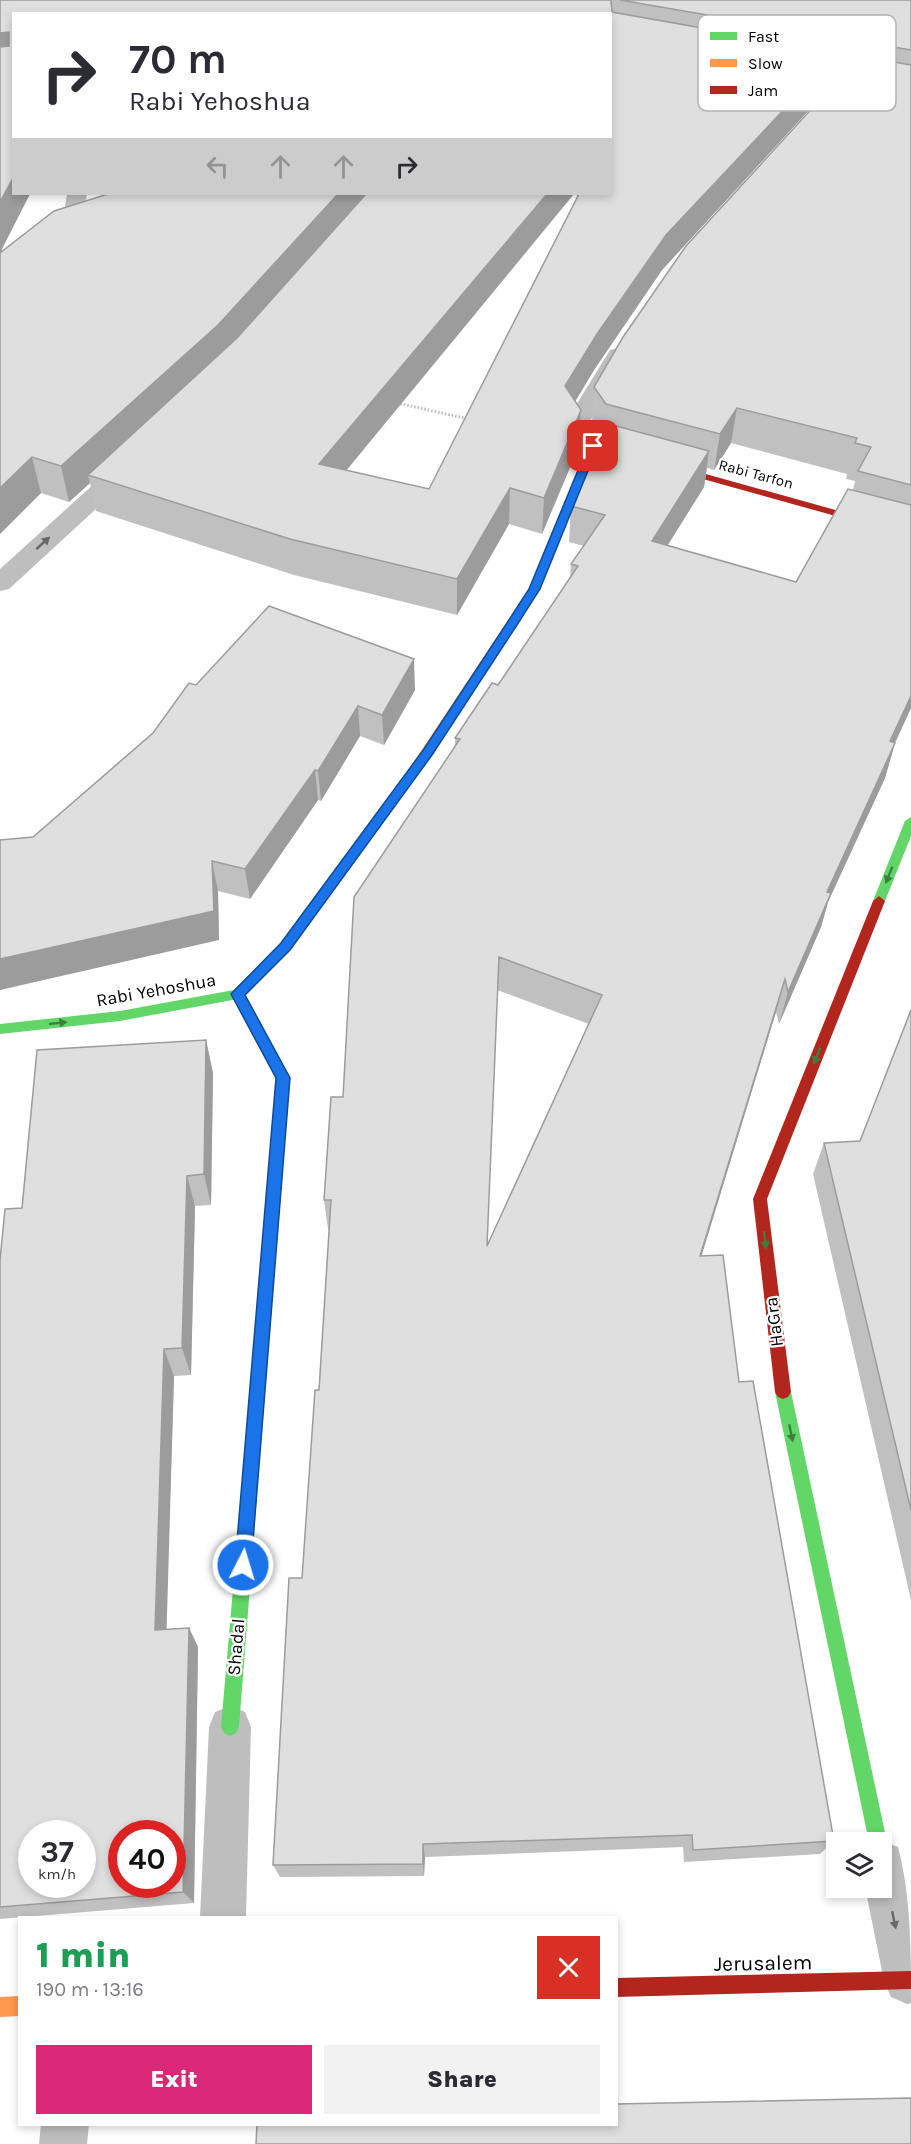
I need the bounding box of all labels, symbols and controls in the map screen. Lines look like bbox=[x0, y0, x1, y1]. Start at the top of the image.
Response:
legend bbox=[698, 15, 896, 111]
text: Fast bbox=[748, 27, 779, 46]
text: 70 m bbox=[129, 34, 227, 84]
icon: right bbox=[30, 36, 108, 114]
text: Slow bbox=[748, 54, 783, 73]
text: Jam bbox=[748, 81, 778, 100]
text: Rabi Yehoshua bbox=[129, 85, 311, 117]
icon: left bbox=[201, 150, 234, 183]
icon: ahead bbox=[264, 150, 297, 183]
icon: ahead bbox=[327, 150, 360, 183]
icon: right bbox=[390, 150, 423, 183]
pin bbox=[567, 420, 618, 471]
icon: arrive bbox=[576, 429, 609, 462]
street label: Rabi Tarfon bbox=[717, 455, 795, 493]
one-way arrow bbox=[35, 537, 50, 550]
one-way arrow bbox=[884, 866, 893, 884]
street label: Rabi Yehoshua bbox=[95, 969, 217, 1011]
one-way arrow bbox=[49, 1018, 68, 1027]
one-way arrow bbox=[812, 1047, 821, 1065]
one-way arrow bbox=[760, 1231, 770, 1250]
street label: HaGra bbox=[760, 1296, 788, 1348]
one-way arrow bbox=[787, 1424, 796, 1443]
position arrow bbox=[211, 1533, 275, 1597]
street label: Shadal bbox=[223, 1618, 249, 1676]
speed limit sign: 40 bbox=[108, 1820, 186, 1898]
map controls bbox=[826, 1832, 892, 1898]
button: layers bbox=[826, 1832, 892, 1898]
text: 37 bbox=[40, 1834, 74, 1870]
text: km/h bbox=[38, 1865, 76, 1883]
one-way arrow bbox=[890, 1911, 899, 1930]
text: 1 min bbox=[36, 1934, 130, 1976]
button: close bbox=[537, 1936, 600, 1999]
street label: Jerusalem bbox=[714, 1950, 812, 1976]
text: 190 m · 13:16 bbox=[36, 1978, 144, 2001]
button: Exit bbox=[36, 2045, 312, 2114]
button: Share bbox=[324, 2045, 600, 2114]

